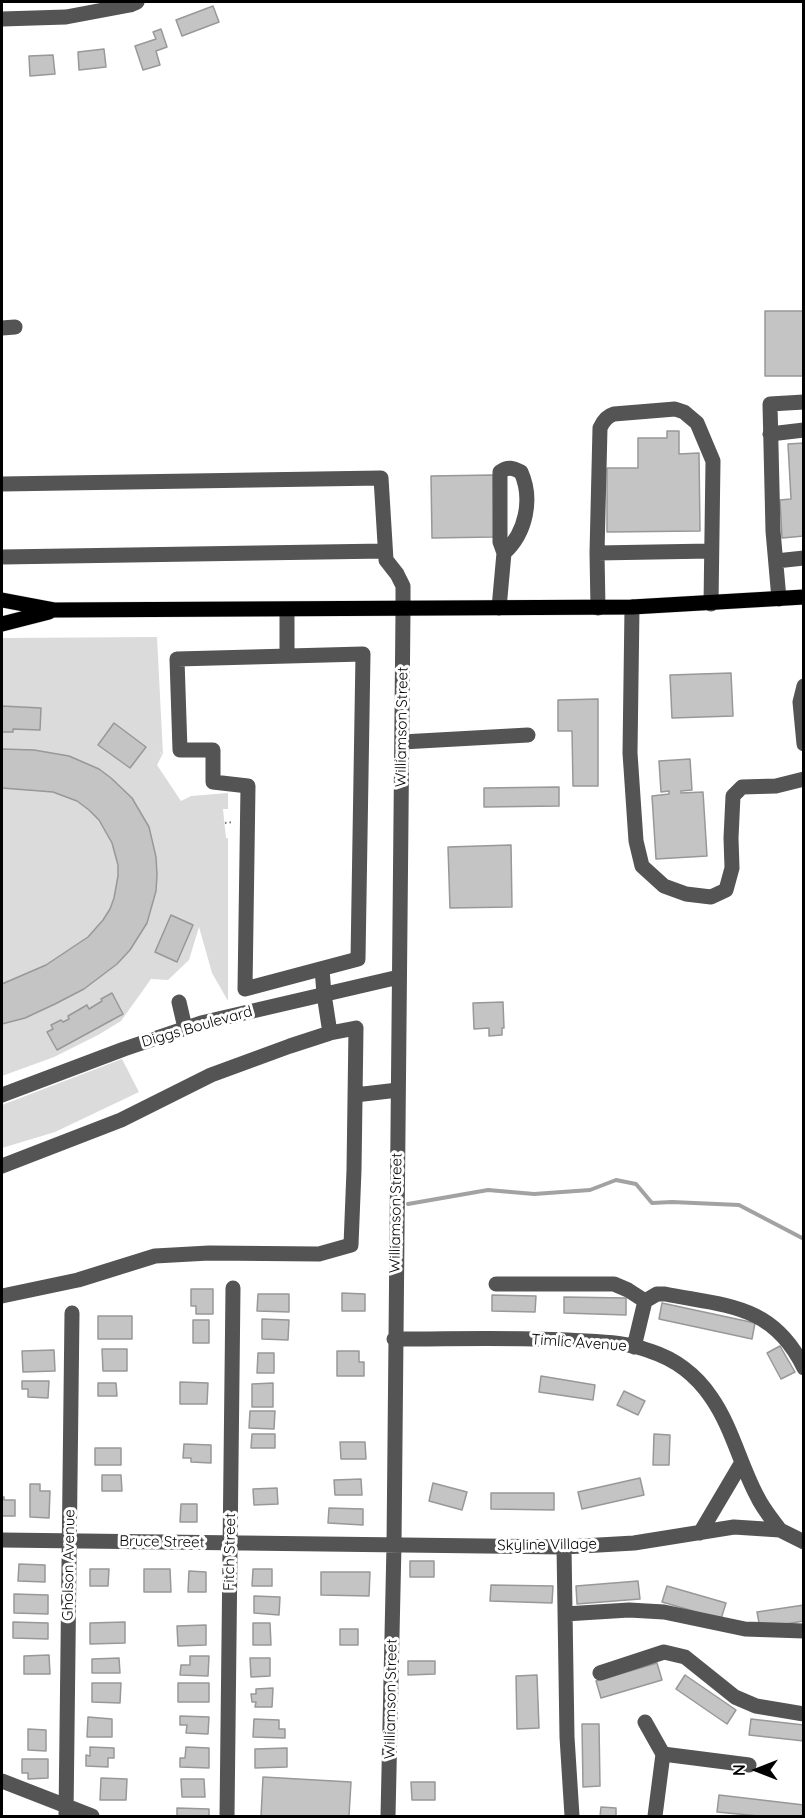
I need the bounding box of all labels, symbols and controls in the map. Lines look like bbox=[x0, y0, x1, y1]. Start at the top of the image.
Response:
street label: Williamson Street bbox=[392, 667, 412, 787]
street label: Diggs Boulevard bbox=[140, 1003, 254, 1051]
street label: Williamson Street bbox=[386, 1153, 406, 1273]
street label: Timlic Avenue bbox=[531, 1331, 627, 1355]
street label: Gholson Avenue bbox=[59, 1509, 79, 1621]
street label: Fitch Street bbox=[220, 1513, 240, 1591]
street label: Bruce Street bbox=[119, 1532, 205, 1552]
street label: Skyline Village bbox=[497, 1535, 597, 1555]
street label: Williamson Street bbox=[381, 1639, 401, 1759]
north arrow bbox=[727, 1740, 787, 1800]
text: N bbox=[729, 1764, 749, 1776]

